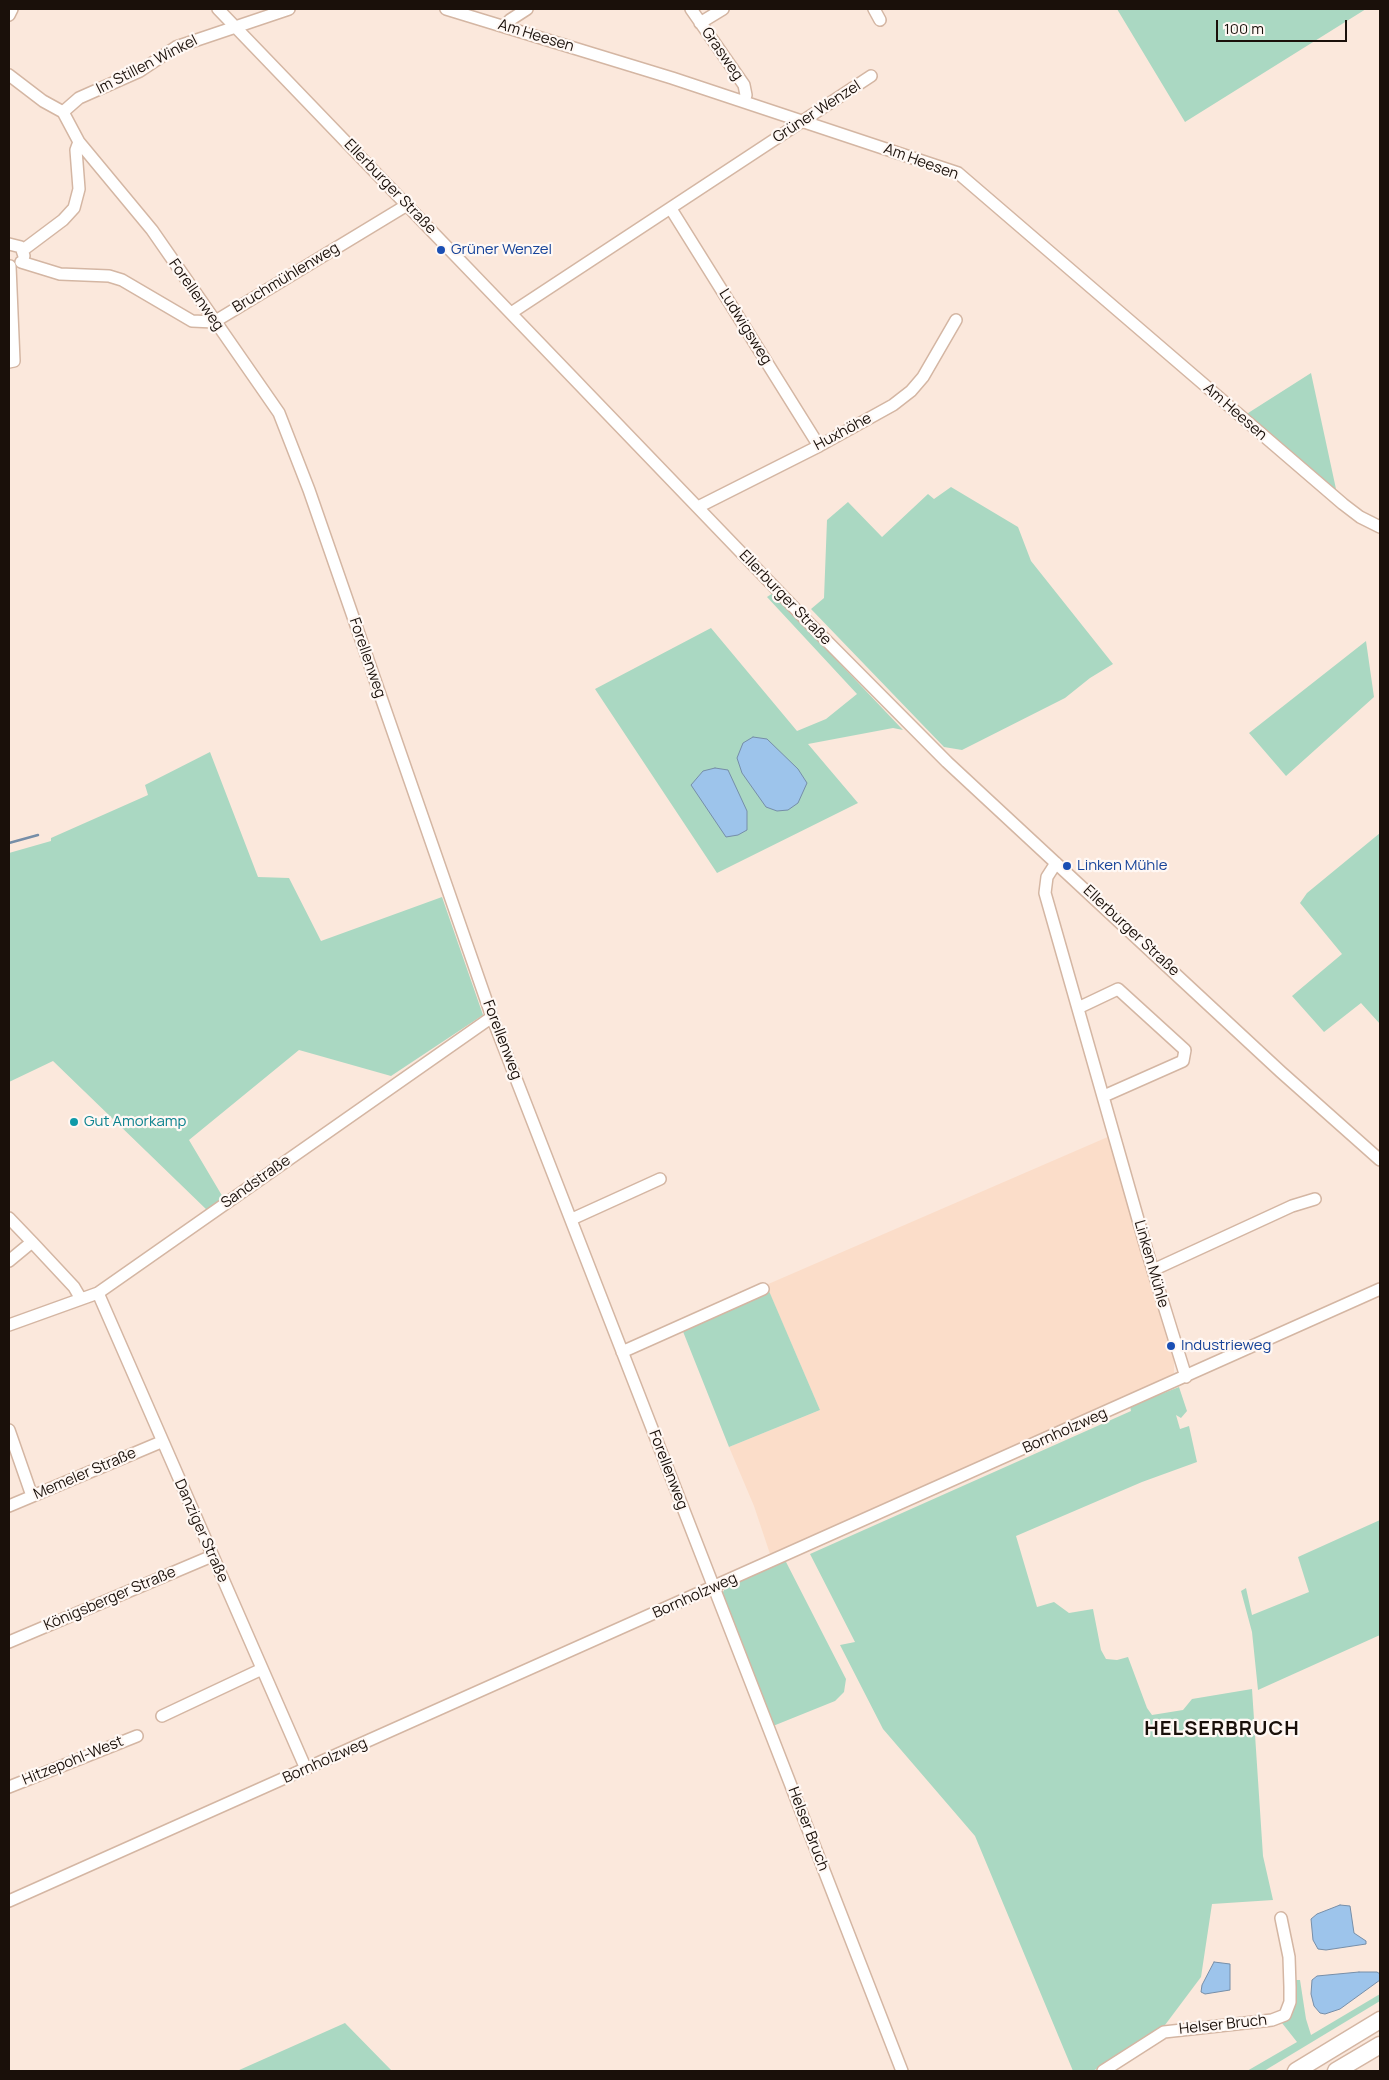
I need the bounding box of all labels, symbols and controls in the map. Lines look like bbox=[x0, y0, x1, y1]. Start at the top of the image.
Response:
scale bar bbox=[1219, 10, 1350, 42]
street label: Am Heesen bbox=[496, 16, 576, 56]
text: 100 m bbox=[1224, 18, 1264, 39]
street label: Grasweg bbox=[697, 24, 747, 84]
street label: Im Stillen Winkel bbox=[93, 32, 201, 98]
street label: Grüner Wenzel bbox=[770, 77, 864, 147]
street label: Ellerburger Straße bbox=[340, 136, 440, 238]
street label: Am Heesen bbox=[881, 140, 961, 184]
street label: Bruchmühlenweg bbox=[229, 239, 343, 317]
place label: Grüner Wenzel bbox=[451, 241, 552, 259]
marker: Grüner Wenzel bbox=[435, 244, 447, 256]
street label: Forellenweg bbox=[165, 256, 227, 334]
street label: Ludwigsweg bbox=[715, 286, 775, 368]
street label: Am Heesen bbox=[1200, 380, 1270, 444]
street label: Huxhöhe bbox=[811, 409, 875, 455]
street label: Ellerburger Straße bbox=[735, 547, 835, 649]
street label: Forellenweg bbox=[345, 616, 389, 700]
place label: Linken Mühle bbox=[1077, 857, 1168, 875]
marker: Linken Mühle bbox=[1061, 860, 1073, 872]
street label: Ellerburger Straße bbox=[1079, 882, 1183, 980]
street label: Forellenweg bbox=[479, 998, 525, 1082]
place label: Gut Amorkamp bbox=[84, 1113, 186, 1131]
marker: Gut Amorkamp bbox=[68, 1116, 80, 1128]
street label: Sandstraße bbox=[218, 1152, 294, 1212]
street label: Linken Mühle bbox=[1130, 1218, 1172, 1310]
place label: Industrieweg bbox=[1181, 1337, 1271, 1355]
marker: Industrieweg bbox=[1165, 1340, 1177, 1352]
street label: Bornholzweg bbox=[1020, 1404, 1110, 1458]
street label: Forellenweg bbox=[645, 1428, 691, 1512]
street label: Memeler Straße bbox=[31, 1444, 139, 1504]
street label: Danziger Straße bbox=[170, 1477, 232, 1585]
street label: Königsberger Straße bbox=[41, 1563, 179, 1635]
street label: Bornholzweg bbox=[650, 1569, 740, 1623]
district label: HELSERBRUCH bbox=[1143, 1717, 1301, 1741]
street label: Hitzepohl-West bbox=[20, 1733, 126, 1789]
street label: Bornholzweg bbox=[280, 1734, 370, 1788]
street label: Helser Bruch bbox=[784, 1785, 832, 1873]
street label: Helser Bruch bbox=[1178, 2011, 1268, 2039]

